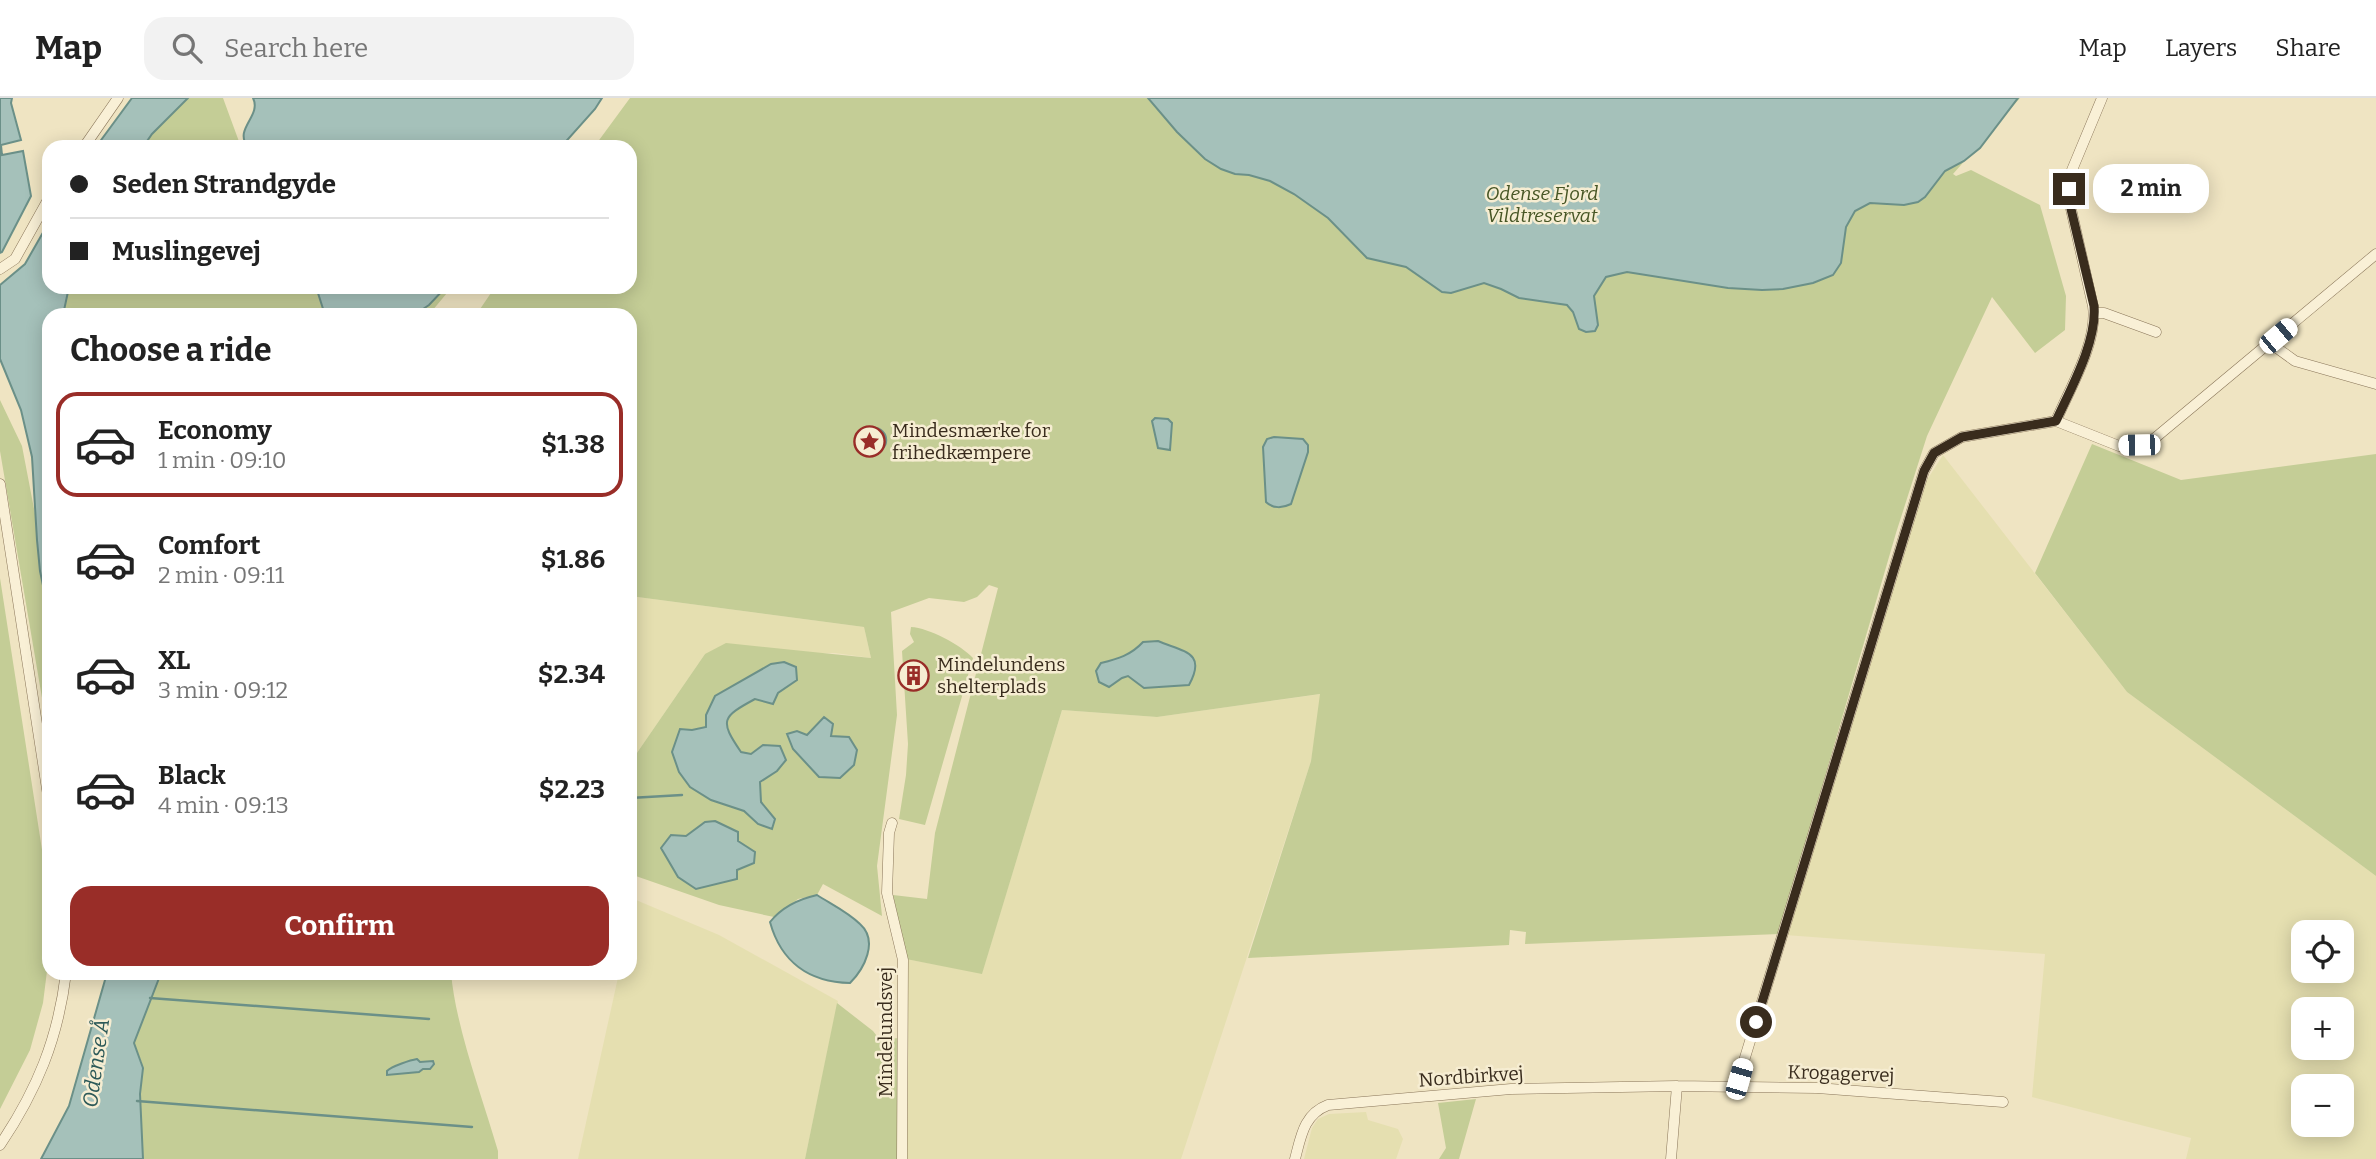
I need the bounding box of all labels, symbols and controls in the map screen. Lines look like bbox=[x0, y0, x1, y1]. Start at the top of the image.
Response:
search box bbox=[144, 17, 634, 80]
text: Map bbox=[35, 28, 102, 68]
icon: search bbox=[168, 29, 206, 67]
text: Search here bbox=[224, 33, 368, 64]
text: Map bbox=[2079, 34, 2127, 62]
text: Layers bbox=[2165, 34, 2237, 62]
text: Share bbox=[2275, 34, 2341, 62]
callout: 2 min bbox=[2094, 164, 2209, 214]
text: Seden Strandgyde bbox=[112, 169, 336, 200]
route end bbox=[2053, 173, 2085, 205]
text: 2 min bbox=[2120, 174, 2182, 202]
park label: Odense Fjord Vildtreservat bbox=[1486, 182, 1598, 227]
text: Muslingevej bbox=[112, 236, 261, 267]
car bbox=[2256, 314, 2301, 358]
text: Choose a ride bbox=[70, 331, 271, 369]
icon: car bbox=[74, 413, 137, 476]
text: Economy bbox=[158, 415, 272, 446]
place label: Mindesmærke for frihedkæmpere bbox=[892, 419, 1051, 464]
place icon: Mindesmærke for frihedkæmpere bbox=[852, 424, 886, 458]
text: $1.38 bbox=[541, 429, 605, 460]
car bbox=[2118, 434, 2161, 456]
text: 1 min · 09:10 bbox=[158, 446, 287, 474]
icon: car bbox=[74, 528, 137, 591]
text: Comfort bbox=[158, 530, 261, 561]
text: $1.86 bbox=[541, 544, 605, 575]
text: 2 min · 09:11 bbox=[158, 561, 284, 589]
icon: car bbox=[74, 643, 137, 706]
text: XL bbox=[158, 645, 190, 676]
place label: Mindelundens shelterplads bbox=[937, 653, 1065, 698]
building icon: Mindelundens shelterplads bbox=[897, 658, 931, 692]
text: $2.34 bbox=[538, 659, 605, 690]
text: 3 min · 09:12 bbox=[158, 676, 288, 704]
icon: car bbox=[74, 758, 137, 821]
text: Black bbox=[158, 760, 226, 791]
text: $2.23 bbox=[539, 774, 605, 805]
text: 4 min · 09:13 bbox=[158, 791, 289, 819]
button: Confirm bbox=[70, 886, 609, 966]
map controls bbox=[2291, 920, 2354, 1137]
button: locate bbox=[2291, 920, 2354, 983]
street label: Mindelundsvej bbox=[874, 967, 897, 1097]
button: + bbox=[2291, 997, 2354, 1060]
route start bbox=[1740, 1006, 1772, 1038]
water label: Odense Å bbox=[77, 1017, 115, 1109]
car bbox=[1724, 1056, 1755, 1102]
street label: Krogagervej bbox=[1787, 1060, 1895, 1087]
street label: Nordbirkvej bbox=[1418, 1061, 1524, 1092]
button: − bbox=[2291, 1074, 2354, 1137]

